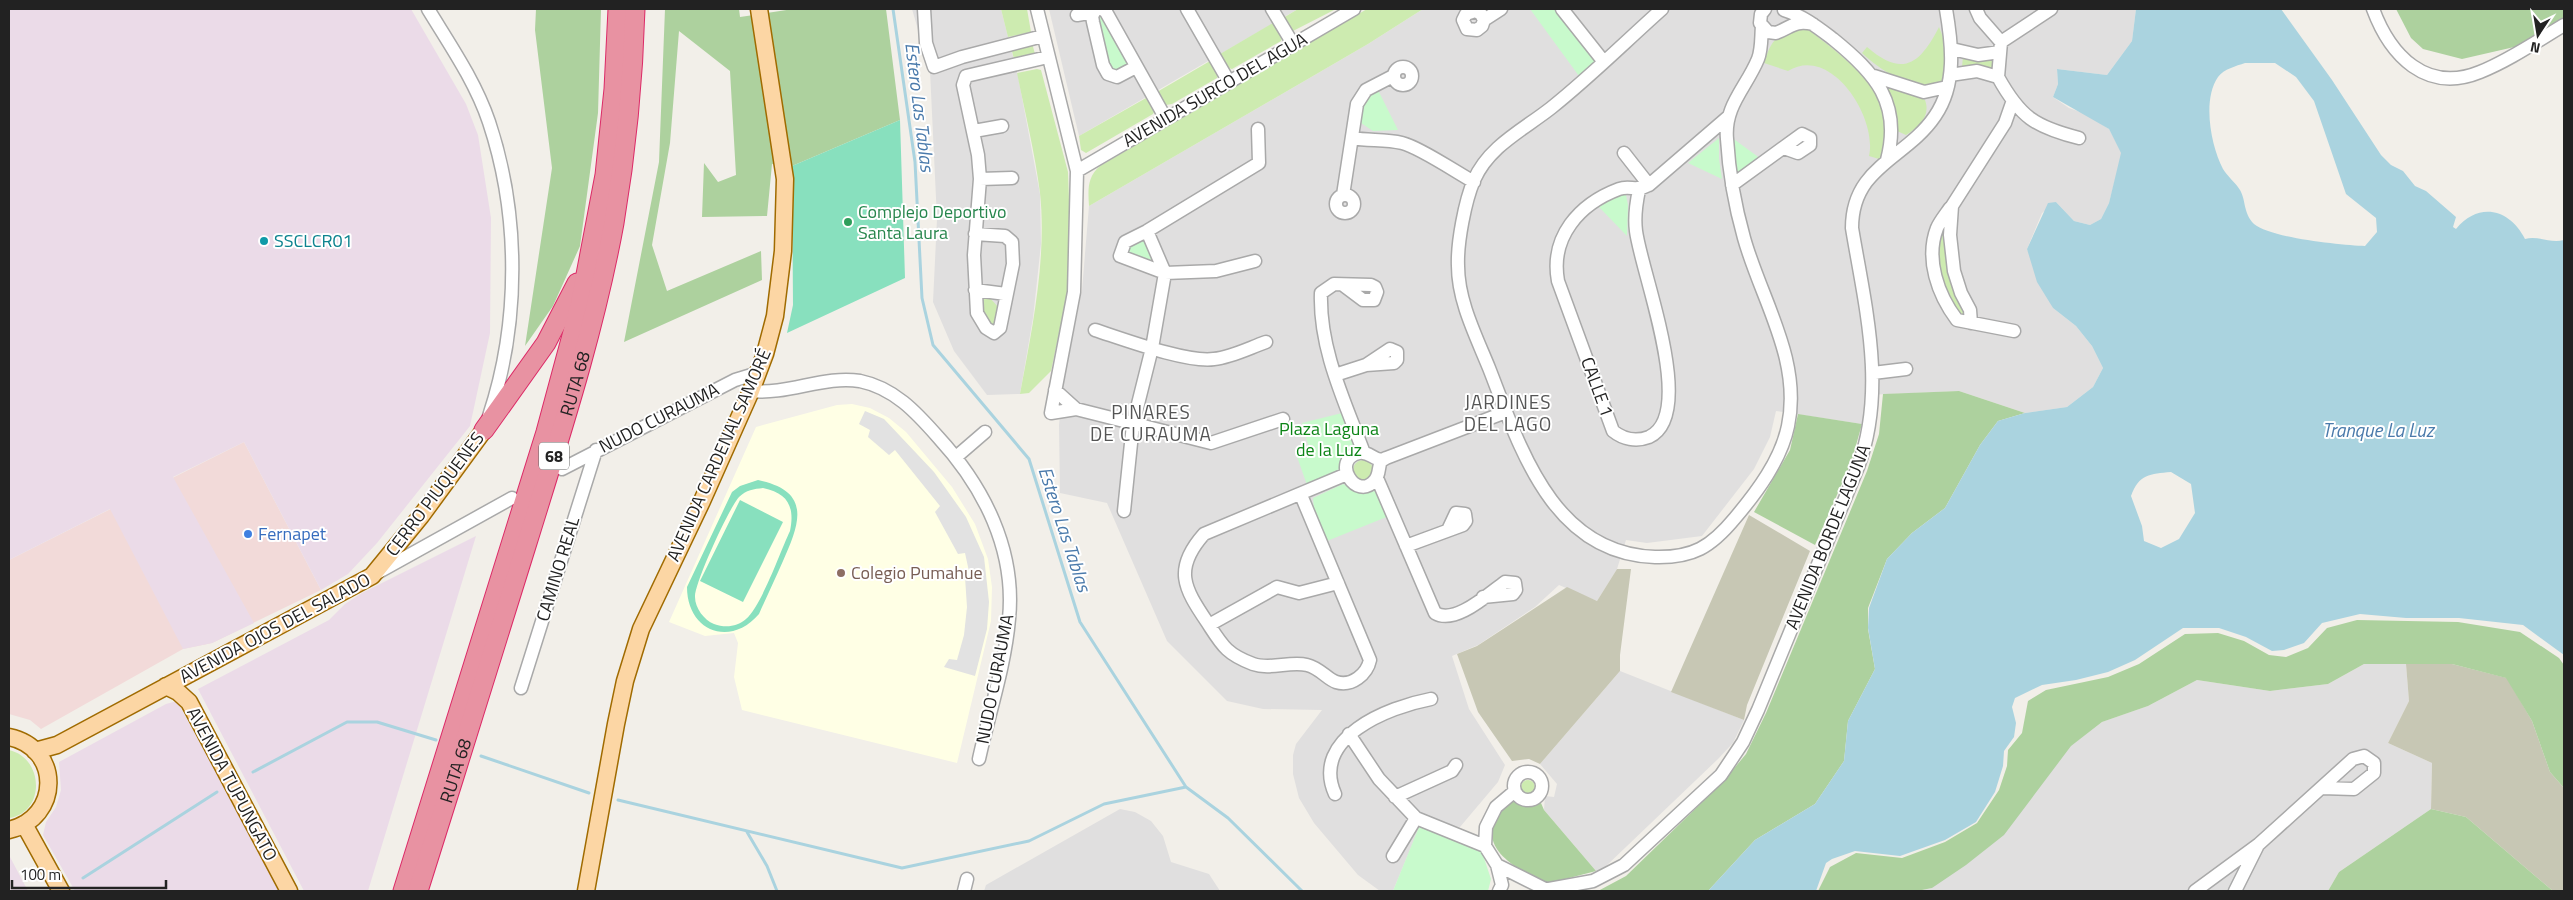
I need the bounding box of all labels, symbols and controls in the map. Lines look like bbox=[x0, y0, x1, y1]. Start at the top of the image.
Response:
north arrow bbox=[2513, 10, 2563, 60]
street label: AVENIDA SURCO DEL AGUA bbox=[1117, 25, 1312, 154]
text: N bbox=[2528, 37, 2542, 59]
water label: Estero Las Tablas bbox=[898, 41, 943, 175]
place label: Complejo Deportivo Santa Laura bbox=[858, 198, 1006, 246]
marker: Complejo Deportivo Santa Laura bbox=[842, 216, 854, 228]
place label: SSCLCR01 bbox=[274, 227, 353, 254]
marker: SSCLCR01 bbox=[258, 235, 270, 247]
street label: AVENIDA CARDENAL SAMORÉ bbox=[659, 344, 778, 565]
street label: RUTA 68 bbox=[553, 348, 597, 419]
street label: CALLE 1 bbox=[1574, 353, 1621, 420]
street label: NUDO CURAUMA bbox=[594, 376, 724, 459]
district label: JARDINES DEL LAGO bbox=[1464, 387, 1552, 438]
district label: PINARES DE CURAUMA bbox=[1090, 397, 1212, 448]
park label: Plaza Laguna de la Luz bbox=[1279, 415, 1379, 463]
water label: Tranque La Luz bbox=[2322, 415, 2436, 444]
street label: CERRO PIUQUENES bbox=[379, 426, 490, 562]
street label: AVENIDA BORDE LAGUNA bbox=[1778, 440, 1877, 633]
road number: 68 bbox=[539, 442, 569, 470]
water label: Estero Las Tablas bbox=[1032, 463, 1100, 597]
street label: CAMINO REAL bbox=[529, 513, 586, 625]
place label: Fernapet bbox=[258, 520, 327, 547]
marker: Fernapet bbox=[242, 528, 254, 540]
place label: Colegio Pumahue bbox=[851, 559, 983, 586]
street label: AVENIDA OJOS DEL SALADO bbox=[174, 566, 375, 689]
marker: Colegio Pumahue bbox=[835, 567, 847, 579]
street label: NUDO CURAUMA bbox=[969, 611, 1020, 746]
street label: AVENIDA TUPUNGATO bbox=[180, 702, 284, 865]
street label: RUTA 68 bbox=[433, 735, 478, 806]
scale bar bbox=[12, 858, 166, 890]
text: 100 m bbox=[20, 863, 61, 886]

